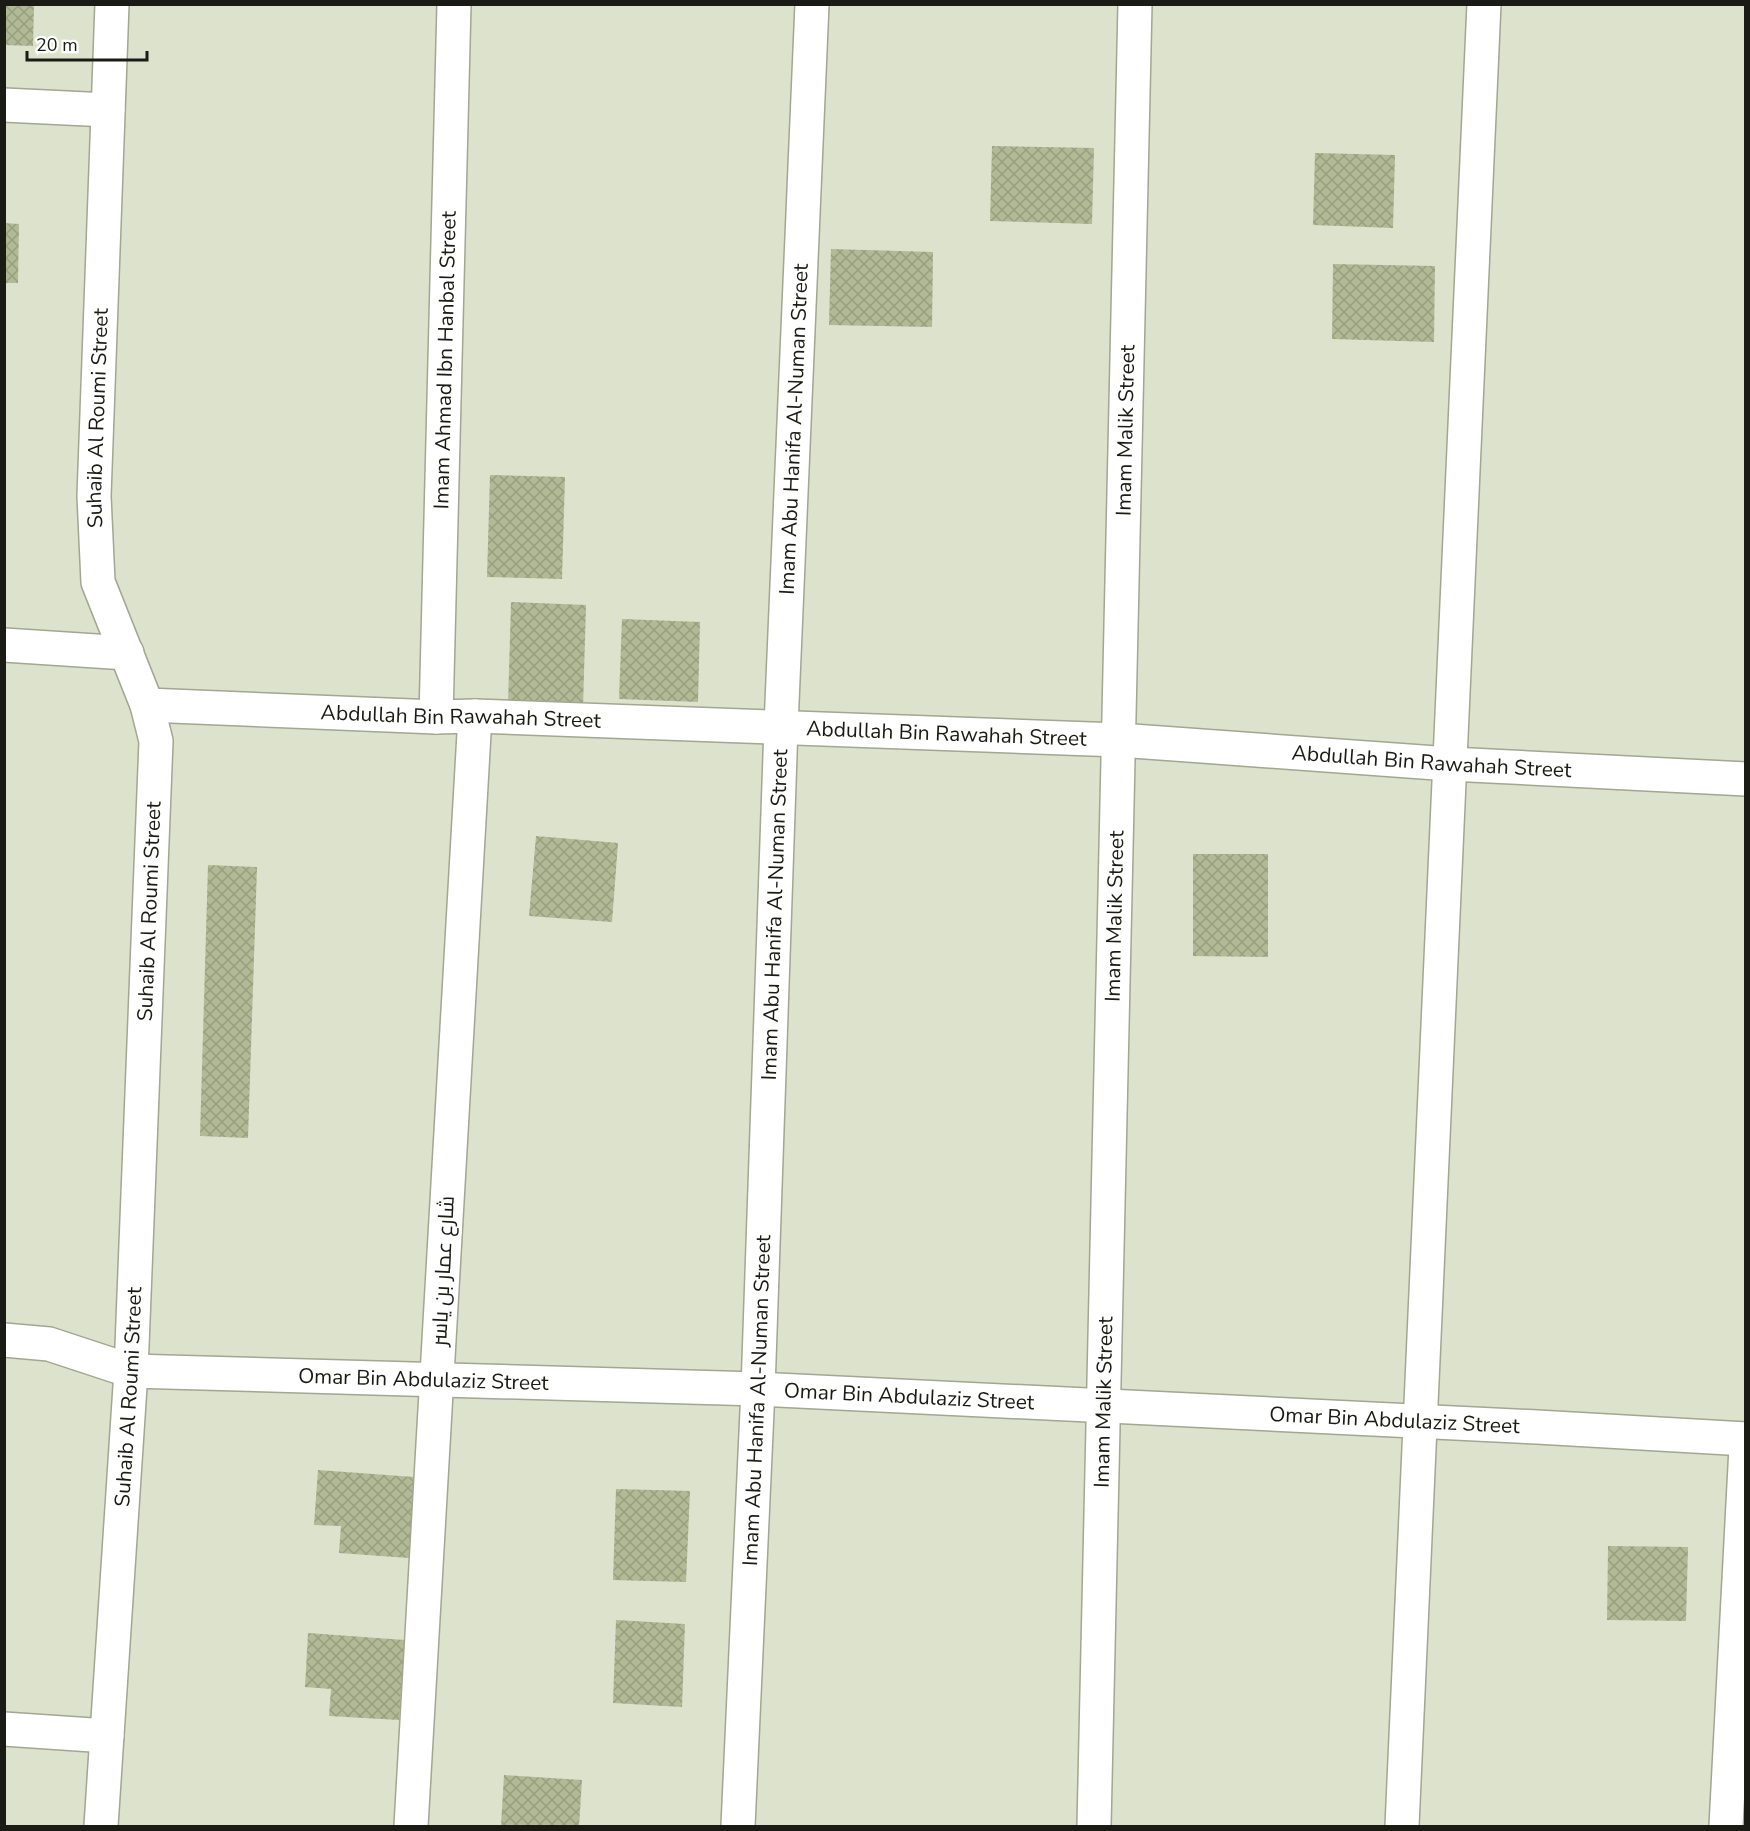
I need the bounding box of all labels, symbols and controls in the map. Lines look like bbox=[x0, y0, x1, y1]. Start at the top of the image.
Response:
scale bar bbox=[27, 24, 147, 62]
text: 20 m bbox=[36, 33, 78, 57]
street label: Imam Ahmad Ibn Hanbal Street bbox=[427, 210, 463, 510]
street label: Imam Abu Hanifa Al-Numan Street bbox=[773, 262, 815, 595]
street label: Suhaib Al Roumi Street bbox=[80, 307, 115, 529]
street label: Imam Malik Street bbox=[1109, 344, 1141, 516]
street label: Abdullah Bin Rawahah Street bbox=[320, 698, 602, 735]
street label: Abdullah Bin Rawahah Street bbox=[806, 714, 1088, 753]
street label: Abdullah Bin Rawahah Street bbox=[1291, 739, 1573, 784]
street label: Imam Abu Hanifa Al-Numan Street bbox=[755, 748, 794, 1081]
street label: Suhaib Al Roumi Street bbox=[131, 800, 168, 1022]
street label: Imam Malik Street bbox=[1099, 830, 1130, 1002]
street label: شارع عمار بن ياسر bbox=[425, 1195, 461, 1348]
street label: Imam Abu Hanifa Al-Numan Street bbox=[736, 1234, 777, 1567]
street label: Suhaib Al Roumi Street bbox=[108, 1286, 148, 1508]
street label: Imam Malik Street bbox=[1088, 1315, 1119, 1488]
street label: Omar Bin Abdulaziz Street bbox=[298, 1362, 550, 1397]
street label: Omar Bin Abdulaziz Street bbox=[783, 1376, 1036, 1416]
street label: Omar Bin Abdulaziz Street bbox=[1269, 1400, 1521, 1440]

